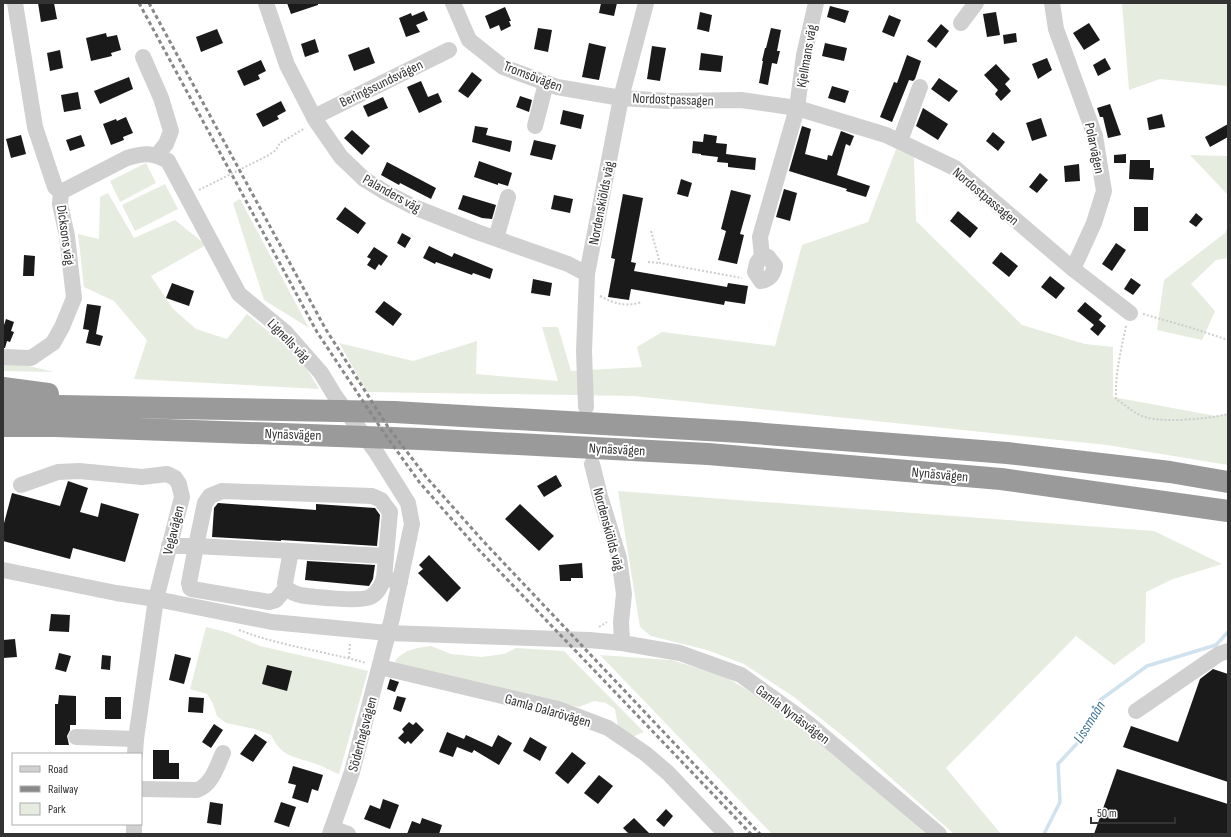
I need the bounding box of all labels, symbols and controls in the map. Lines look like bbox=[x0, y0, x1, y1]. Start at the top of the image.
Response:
street label: Kjellmans väg bbox=[793, 23, 820, 89]
street label: Beringssundsvägen bbox=[337, 56, 426, 111]
street label: Tromsövägen bbox=[501, 57, 565, 95]
street label: Nordostpassagen bbox=[632, 90, 714, 109]
street label: Polarvägen bbox=[1081, 121, 1108, 175]
street label: Nordenskiölds väg bbox=[585, 159, 618, 246]
street label: Nordostpassagen bbox=[949, 164, 1022, 229]
street label: Palanders väg bbox=[360, 171, 424, 217]
street label: Dicksons väg bbox=[53, 204, 78, 267]
street label: Lignells väg bbox=[264, 315, 314, 366]
street label: Nynäsvägen bbox=[264, 425, 322, 444]
street label: Nynäsvägen bbox=[588, 440, 646, 459]
street label: Nynäsvägen bbox=[911, 464, 969, 485]
street label: Nordenskiölds väg bbox=[589, 486, 628, 573]
street label: Vegavägen bbox=[159, 504, 188, 556]
street label: Gamla Nynäsvägen bbox=[752, 681, 833, 748]
street label: Gamla Dalarövägen bbox=[503, 690, 593, 731]
street label: Söderhagsvägen bbox=[344, 695, 381, 774]
water label: Lissmaån bbox=[1069, 698, 1110, 747]
legend bbox=[12, 753, 142, 825]
text: Road bbox=[48, 762, 68, 777]
text: Railway bbox=[48, 782, 79, 797]
scale bar bbox=[1091, 799, 1175, 825]
text: Park bbox=[48, 802, 66, 817]
text: 50 m bbox=[1097, 806, 1117, 821]

